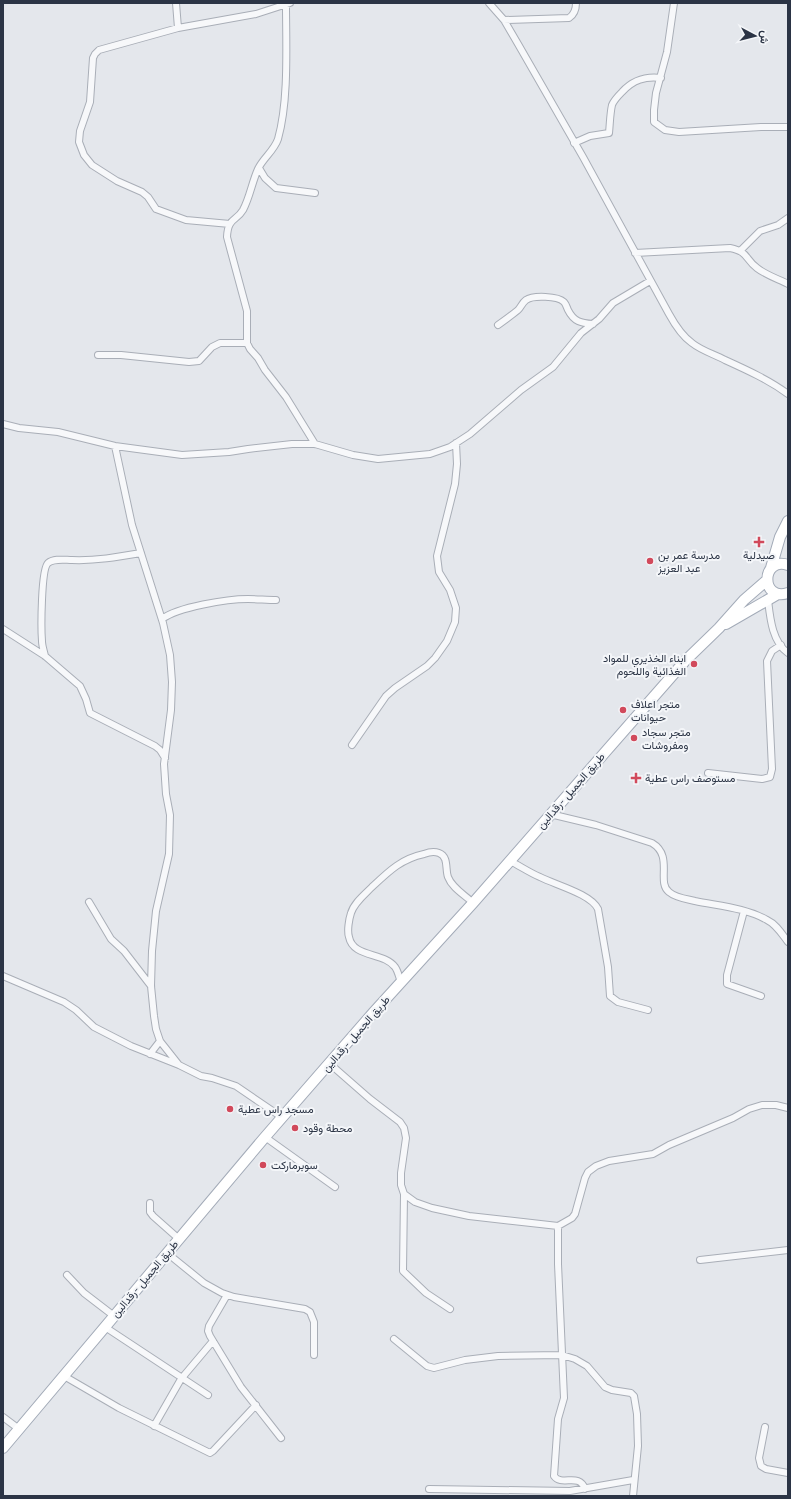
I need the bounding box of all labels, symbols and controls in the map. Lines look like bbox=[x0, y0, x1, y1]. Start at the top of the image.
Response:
north arrow bbox=[735, 16, 775, 56]
text: ش bbox=[757, 30, 772, 45]
marker: صيدلية bbox=[754, 537, 764, 547]
place label: مدرسة عمر بن عبد العزيز bbox=[657, 549, 720, 575]
place label: صيدلية bbox=[743, 549, 775, 562]
marker: مدرسة عمر بن عبد العزيز bbox=[645, 556, 655, 566]
place label: ابناء الخذيري للمواد الغذائية واللحوم bbox=[603, 652, 686, 679]
marker: ابناء الخذيري للمواد الغذائية واللحوم bbox=[689, 659, 699, 669]
place label: متجر اعلاف حيوانات bbox=[631, 698, 680, 724]
marker: متجر اعلاف حيوانات bbox=[618, 705, 628, 715]
place label: متجر سجاد ومفروشات bbox=[642, 726, 691, 752]
marker: متجر سجاد ومفروشات bbox=[629, 733, 639, 743]
street label: طريق الجميل -رقدالين bbox=[534, 750, 608, 832]
marker: مستوصف راس عطية bbox=[630, 772, 642, 784]
place label: مستوصف راس عطية bbox=[645, 772, 736, 785]
street label: طريق الجميل -رقدالين bbox=[319, 993, 393, 1075]
place label: مسجد راس عطية bbox=[238, 1103, 314, 1116]
marker: مسجد راس عطية bbox=[225, 1104, 235, 1114]
place label: محطة وقود bbox=[303, 1122, 353, 1135]
marker: محطة وقود bbox=[290, 1123, 300, 1133]
place label: سوبرماركت bbox=[271, 1159, 318, 1172]
marker: سوبرماركت bbox=[258, 1160, 268, 1170]
street label: طريق الجميل -رقدالين bbox=[109, 1238, 181, 1320]

